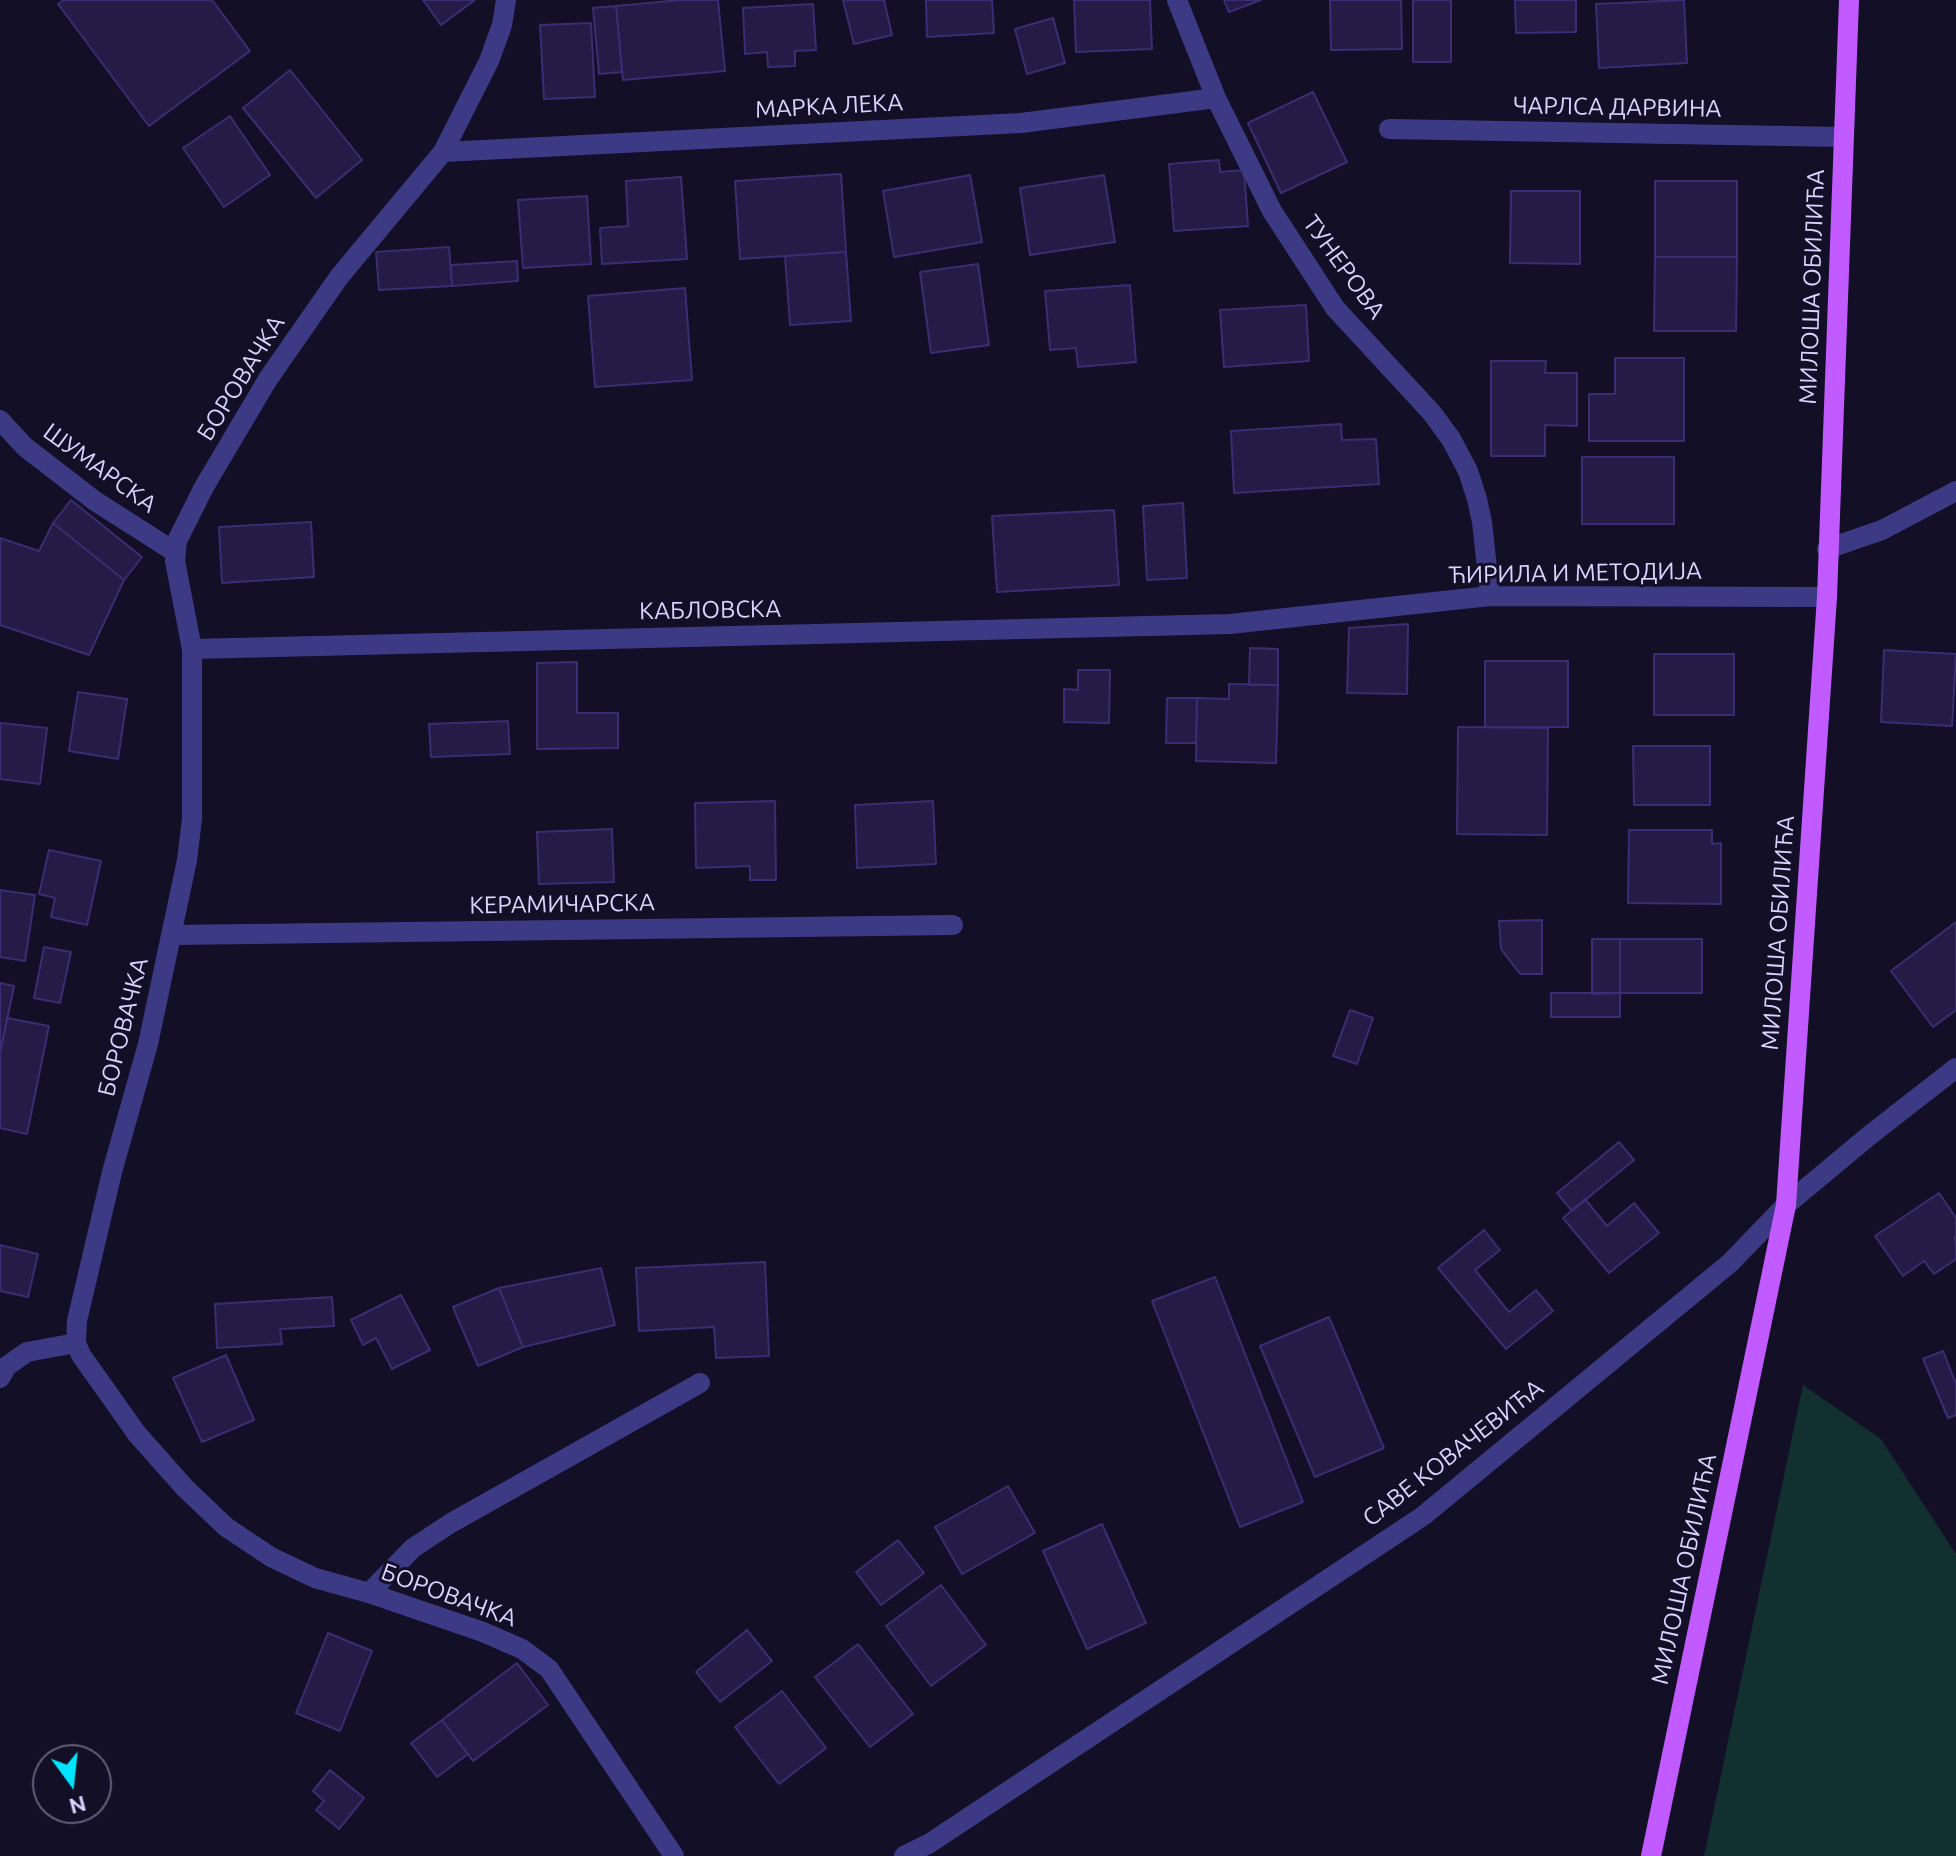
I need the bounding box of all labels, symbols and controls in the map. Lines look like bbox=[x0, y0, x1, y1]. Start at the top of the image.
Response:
street label: МАРКА ЛЕКА bbox=[754, 88, 904, 124]
street label: ЧАРЛСА ДАРВИНА bbox=[1513, 91, 1721, 123]
street label: МИЛОША ОБИЛИЋА bbox=[1794, 169, 1830, 405]
street label: ТУНЕРОВА bbox=[1297, 209, 1391, 325]
street label: БОРОВАЧКА bbox=[191, 310, 291, 446]
street label: ШУМАРСКА bbox=[38, 417, 162, 519]
street label: ЋИРИЛА И МЕТОДИЈА bbox=[1448, 556, 1702, 590]
street label: КАБЛОВСКА bbox=[639, 594, 781, 626]
street label: МИЛОША ОБИЛИЋА bbox=[1755, 815, 1801, 1051]
street label: КЕРАМИЧАРСКА bbox=[469, 888, 655, 920]
street label: БОРОВАЧКА bbox=[92, 955, 154, 1099]
street label: САВЕ КОВАЧЕВИЋА bbox=[1357, 1373, 1549, 1533]
street label: МИЛОША ОБИЛИЋА bbox=[1645, 1451, 1723, 1687]
street label: БОРОВАЧКА bbox=[377, 1557, 521, 1633]
north arrow bbox=[32, 1744, 112, 1824]
text: N bbox=[67, 1792, 89, 1820]

